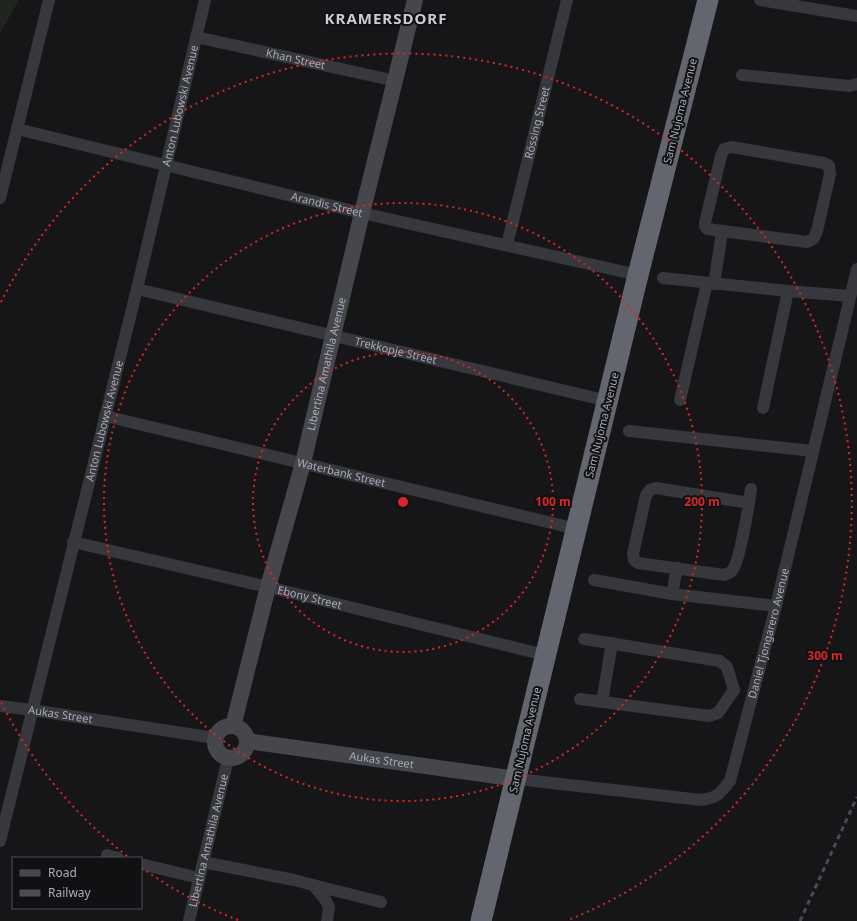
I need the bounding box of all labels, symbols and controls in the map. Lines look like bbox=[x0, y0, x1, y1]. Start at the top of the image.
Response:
district label: KRAMERSDORF bbox=[325, 8, 447, 28]
street label: Anton Lubowski Avenue bbox=[158, 43, 201, 168]
street label: Khan Street bbox=[265, 45, 327, 72]
street label: Sam Nujoma Avenue bbox=[659, 57, 700, 165]
street label: Rössing Street bbox=[520, 85, 553, 160]
street label: Arandis Street bbox=[290, 188, 364, 220]
street label: Libertina Amathila Avenue bbox=[303, 296, 349, 432]
street label: Trekkopje Street bbox=[353, 333, 439, 367]
street label: Anton Lubowski Avenue bbox=[82, 359, 126, 483]
street label: Sam Nujoma Avenue bbox=[581, 371, 622, 479]
street label: Waterbank Street bbox=[296, 454, 387, 490]
text: 100 m bbox=[535, 493, 571, 510]
text: 200 m bbox=[684, 493, 720, 510]
centre of rings bbox=[396, 495, 410, 509]
street label: Daniel Tjongarero Avenue bbox=[744, 566, 792, 700]
street label: Ebony Street bbox=[276, 582, 343, 612]
text: 300 m bbox=[807, 647, 843, 664]
street label: Sam Nujoma Avenue bbox=[505, 686, 544, 794]
street label: Aukas Street bbox=[27, 702, 94, 726]
street label: Aukas Street bbox=[349, 748, 415, 771]
street label: Libertina Amathila Avenue bbox=[185, 772, 231, 908]
legend bbox=[12, 857, 142, 909]
text: Road bbox=[48, 864, 77, 881]
text: Railway bbox=[48, 884, 92, 901]

